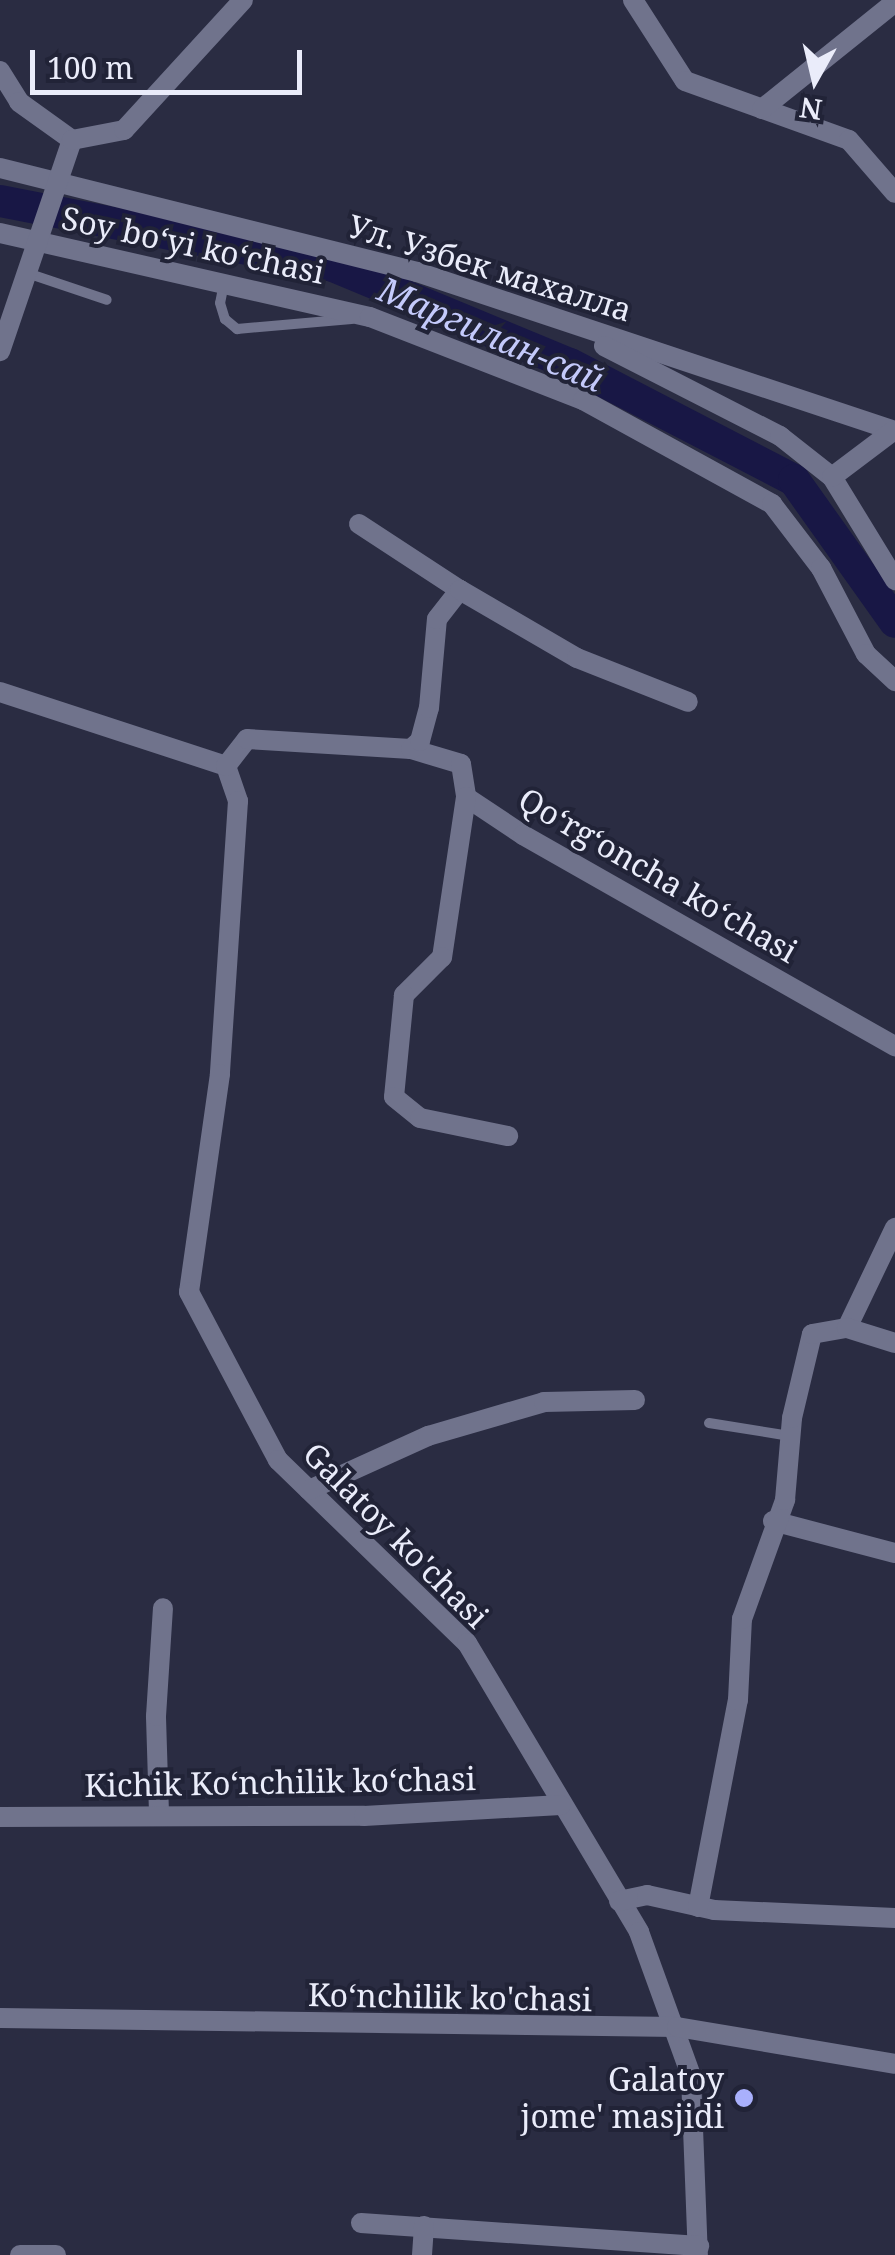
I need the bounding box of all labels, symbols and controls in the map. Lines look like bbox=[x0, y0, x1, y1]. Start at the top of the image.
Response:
scale bar bbox=[35, 30, 308, 92]
north arrow bbox=[765, 30, 865, 130]
text: 100 m bbox=[47, 47, 133, 88]
text: N bbox=[797, 89, 824, 130]
street label: Soy boʻyi koʻchasi bbox=[58, 198, 328, 292]
street label: Ул. Узбек махалла bbox=[344, 207, 636, 329]
water label: Маргилан-сай bbox=[372, 268, 610, 400]
street label: Qo‘rg‘oncha ko‘chasi bbox=[512, 780, 804, 970]
street label: Galatoy ko'chasi bbox=[295, 1434, 497, 1636]
street label: Kichik Koʻnchilik koʻchasi bbox=[84, 1759, 476, 1805]
street label: Ko‘nchilik ko'chasi bbox=[308, 1975, 592, 2019]
place label: Galatoy jome' masjidi bbox=[521, 2061, 724, 2136]
marker: Galatoy jome' masjidi bbox=[733, 2087, 755, 2109]

